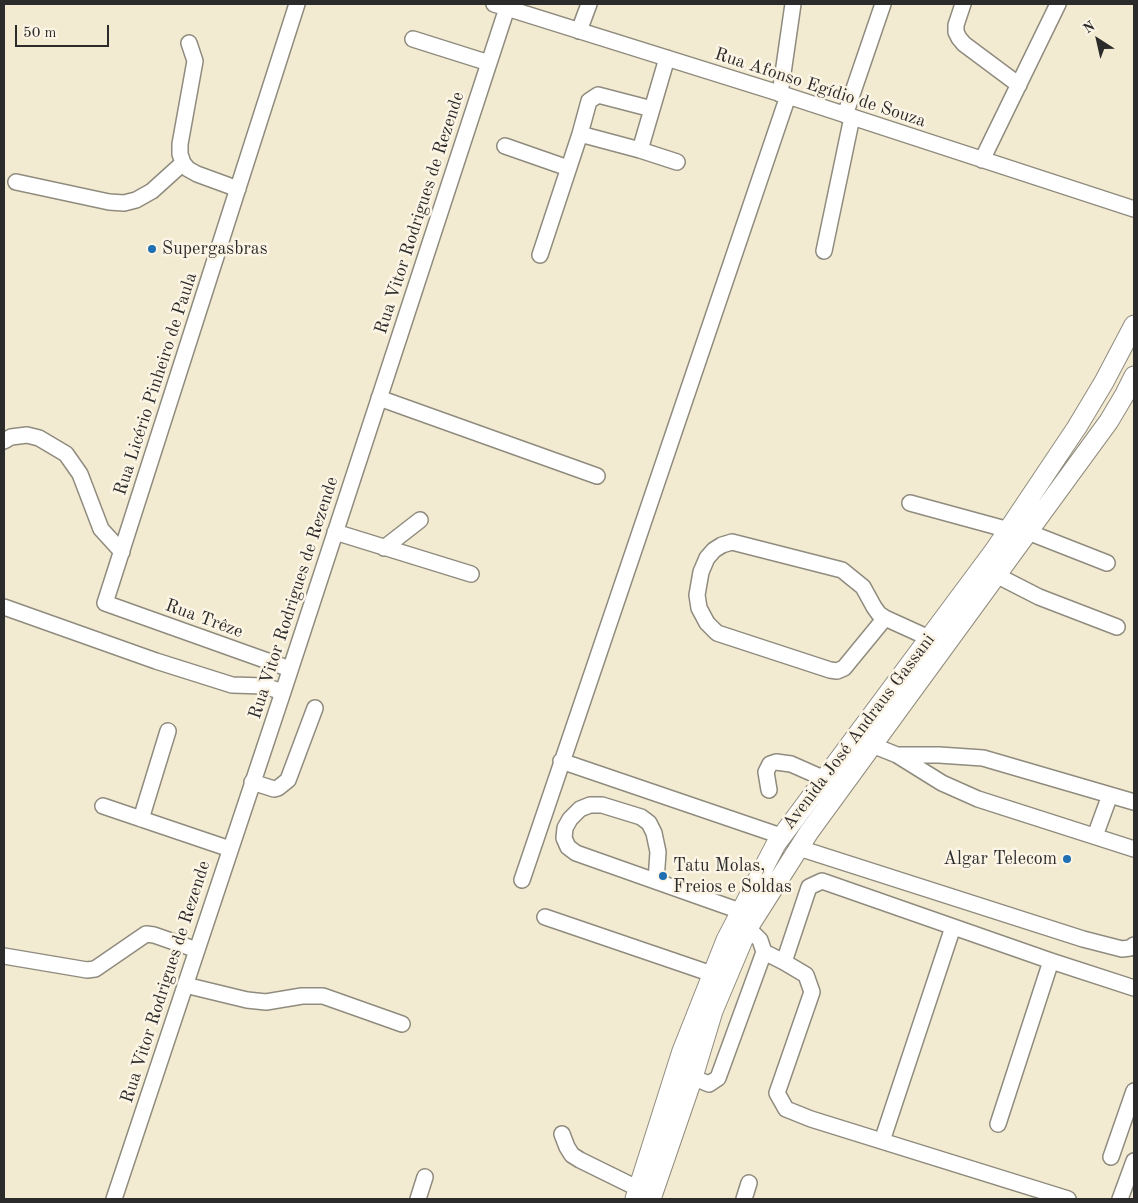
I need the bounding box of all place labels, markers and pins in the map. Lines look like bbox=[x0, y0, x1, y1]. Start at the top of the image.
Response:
place label: Supergasbras bbox=[162, 238, 267, 260]
marker: Supergasbras bbox=[146, 243, 158, 255]
place label: Algar Telecom bbox=[943, 848, 1057, 870]
marker: Algar Telecom bbox=[1061, 853, 1073, 865]
place label: Tatu Molas, Freios e Soldas bbox=[673, 855, 792, 898]
marker: Tatu Molas, Freios e Soldas bbox=[657, 870, 669, 882]

